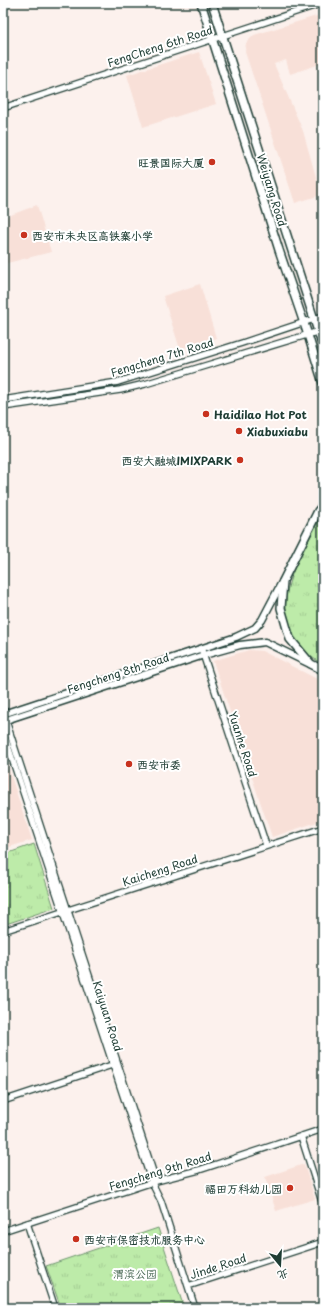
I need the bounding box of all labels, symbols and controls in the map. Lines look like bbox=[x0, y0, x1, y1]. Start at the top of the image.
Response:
street label: FengCheng 6th Road bbox=[105, 21, 215, 71]
street label: Weiyang Road bbox=[253, 151, 291, 229]
place label: 旺景国际大厦 bbox=[138, 154, 204, 171]
marker: 旺景国际大厦 bbox=[207, 157, 217, 167]
place label: 西安市未央区高铁寨小学 bbox=[32, 227, 153, 244]
marker: 西安市未央区高铁寨小学 bbox=[19, 230, 29, 240]
street label: Fengcheng 7th Road bbox=[109, 333, 215, 381]
place label: Haidilao Hot Pot bbox=[214, 406, 308, 423]
marker: Haidilao Hot Pot bbox=[201, 409, 211, 419]
place label: Xiabuxiabu bbox=[247, 423, 308, 440]
marker: Xiabuxiabu bbox=[234, 426, 244, 436]
place label: 西安大融城IMIXPARK bbox=[122, 452, 232, 469]
marker: 西安大融城IMIXPARK bbox=[235, 455, 245, 465]
street label: Fengcheng 8th Road bbox=[65, 648, 171, 698]
street label: Yuanhe Road bbox=[224, 709, 262, 779]
place label: 西安市委 bbox=[137, 756, 181, 773]
marker: 西安市委 bbox=[124, 759, 134, 769]
street label: Kaicheng Road bbox=[120, 850, 200, 890]
street label: Kaiyuan Road bbox=[89, 979, 127, 1053]
street label: Fengcheng 9th Road bbox=[107, 1147, 213, 1195]
place label: 福田万科幼儿园 bbox=[205, 1180, 282, 1197]
marker: 福田万科幼儿园 bbox=[285, 1183, 295, 1193]
place label: 西安市保密技术服务中心 bbox=[84, 1231, 205, 1248]
marker: 西安市保密技术服务中心 bbox=[71, 1234, 81, 1244]
north arrow bbox=[260, 1245, 300, 1285]
street label: Jinde Road bbox=[188, 1249, 248, 1283]
park label: 渭滨公园 bbox=[113, 1265, 157, 1282]
text: 北 bbox=[275, 1265, 291, 1285]

